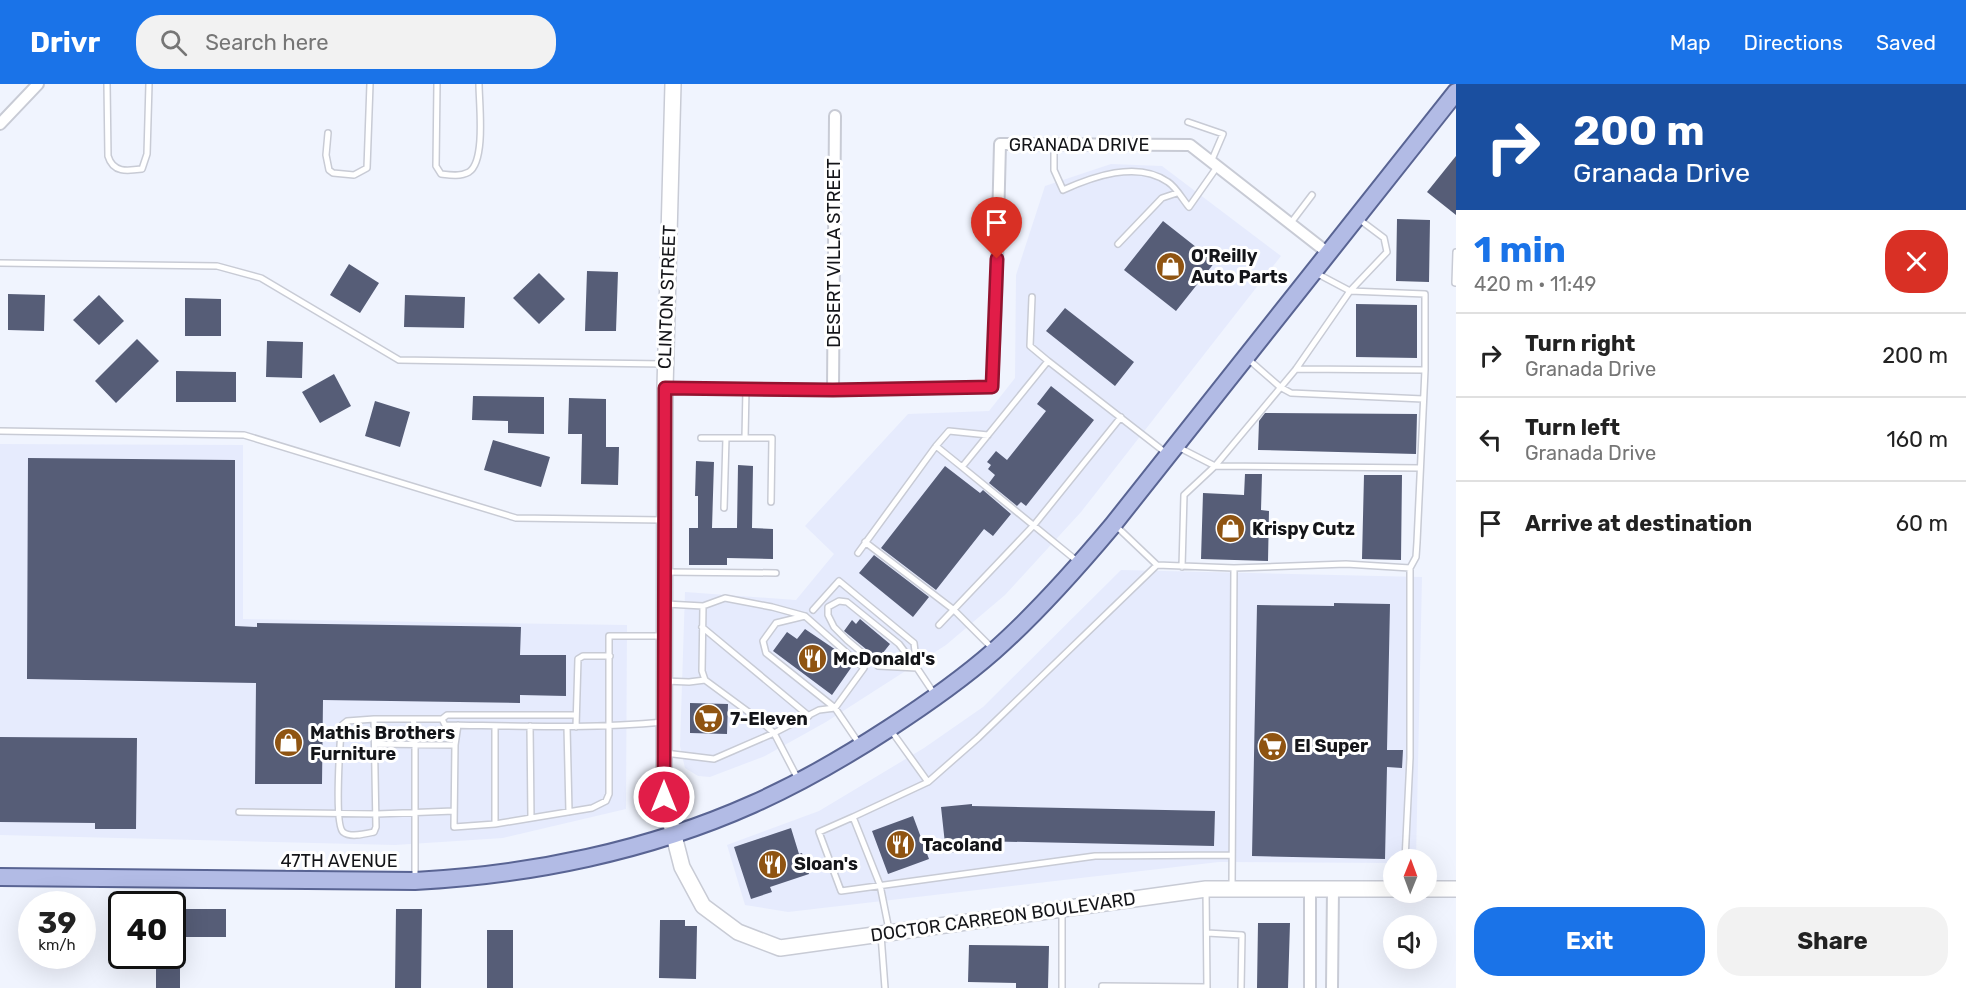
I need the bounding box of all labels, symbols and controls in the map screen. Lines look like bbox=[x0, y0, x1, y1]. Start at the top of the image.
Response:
search box bbox=[136, 15, 556, 69]
text: Drivr bbox=[30, 26, 100, 59]
icon: search bbox=[157, 26, 190, 59]
text: Search here bbox=[205, 29, 329, 56]
text: Map bbox=[1670, 30, 1711, 55]
text: Directions bbox=[1744, 30, 1843, 55]
text: Saved bbox=[1876, 30, 1936, 55]
text: 200 m bbox=[1573, 106, 1705, 156]
icon: right bbox=[1474, 108, 1552, 186]
street label: GRANADA DRIVE bbox=[1009, 134, 1149, 156]
text: Granada Drive bbox=[1573, 157, 1750, 189]
street label: DESERT VILLA STREET bbox=[823, 158, 845, 348]
pin bbox=[971, 197, 1022, 259]
icon: arrive bbox=[980, 206, 1013, 239]
street label: CLINTON STREET bbox=[653, 225, 681, 369]
text: 1 min bbox=[1474, 228, 1566, 271]
button: close bbox=[1885, 230, 1948, 293]
place label: O'Reilly Auto Parts bbox=[1191, 245, 1288, 288]
shop icon: O'Reilly Auto Parts bbox=[1154, 250, 1186, 282]
text: 420 m · 11:49 bbox=[1474, 272, 1596, 296]
text: Turn right bbox=[1525, 330, 1635, 357]
icon: right bbox=[1474, 339, 1507, 372]
text: 200 m bbox=[1882, 342, 1948, 369]
text: Granada Drive bbox=[1525, 357, 1656, 381]
text: Turn left bbox=[1525, 414, 1620, 441]
icon: left bbox=[1474, 423, 1507, 456]
text: 160 m bbox=[1886, 426, 1948, 453]
text: Granada Drive bbox=[1525, 441, 1656, 465]
icon: arrive bbox=[1474, 507, 1507, 540]
text: Arrive at destination bbox=[1525, 510, 1752, 537]
text: 60 m bbox=[1896, 510, 1948, 537]
shop icon: Krispy Cutz bbox=[1215, 513, 1247, 545]
place label: Krispy Cutz bbox=[1252, 518, 1355, 540]
restaurant icon: McDonald's bbox=[796, 643, 828, 675]
place label: McDonald's bbox=[833, 648, 935, 670]
supermarket icon: 7-Eleven bbox=[693, 703, 725, 735]
place label: 7-Eleven bbox=[730, 708, 808, 730]
place label: Mathis Brothers Furniture bbox=[310, 722, 455, 765]
shop icon: Mathis Brothers Furniture bbox=[273, 727, 305, 759]
supermarket icon: El Super bbox=[1257, 730, 1289, 762]
place label: El Super bbox=[1294, 735, 1368, 757]
position arrow bbox=[632, 765, 696, 829]
restaurant icon: Tacoland bbox=[885, 829, 917, 861]
place label: Tacoland bbox=[922, 834, 1003, 856]
restaurant icon: Sloan's bbox=[757, 848, 789, 880]
north arrow bbox=[1383, 849, 1437, 903]
map controls bbox=[1383, 849, 1437, 969]
street label: 47TH AVENUE bbox=[280, 850, 398, 872]
place label: Sloan's bbox=[794, 853, 858, 875]
street label: DOCTOR CARREON BOULEVARD bbox=[869, 887, 1137, 947]
speed limit sign: 40 bbox=[108, 891, 186, 969]
text: 39 bbox=[38, 905, 77, 941]
button: Exit bbox=[1474, 907, 1705, 976]
button: Share bbox=[1717, 907, 1948, 976]
button: sound bbox=[1383, 915, 1437, 969]
text: km/h bbox=[38, 936, 76, 954]

